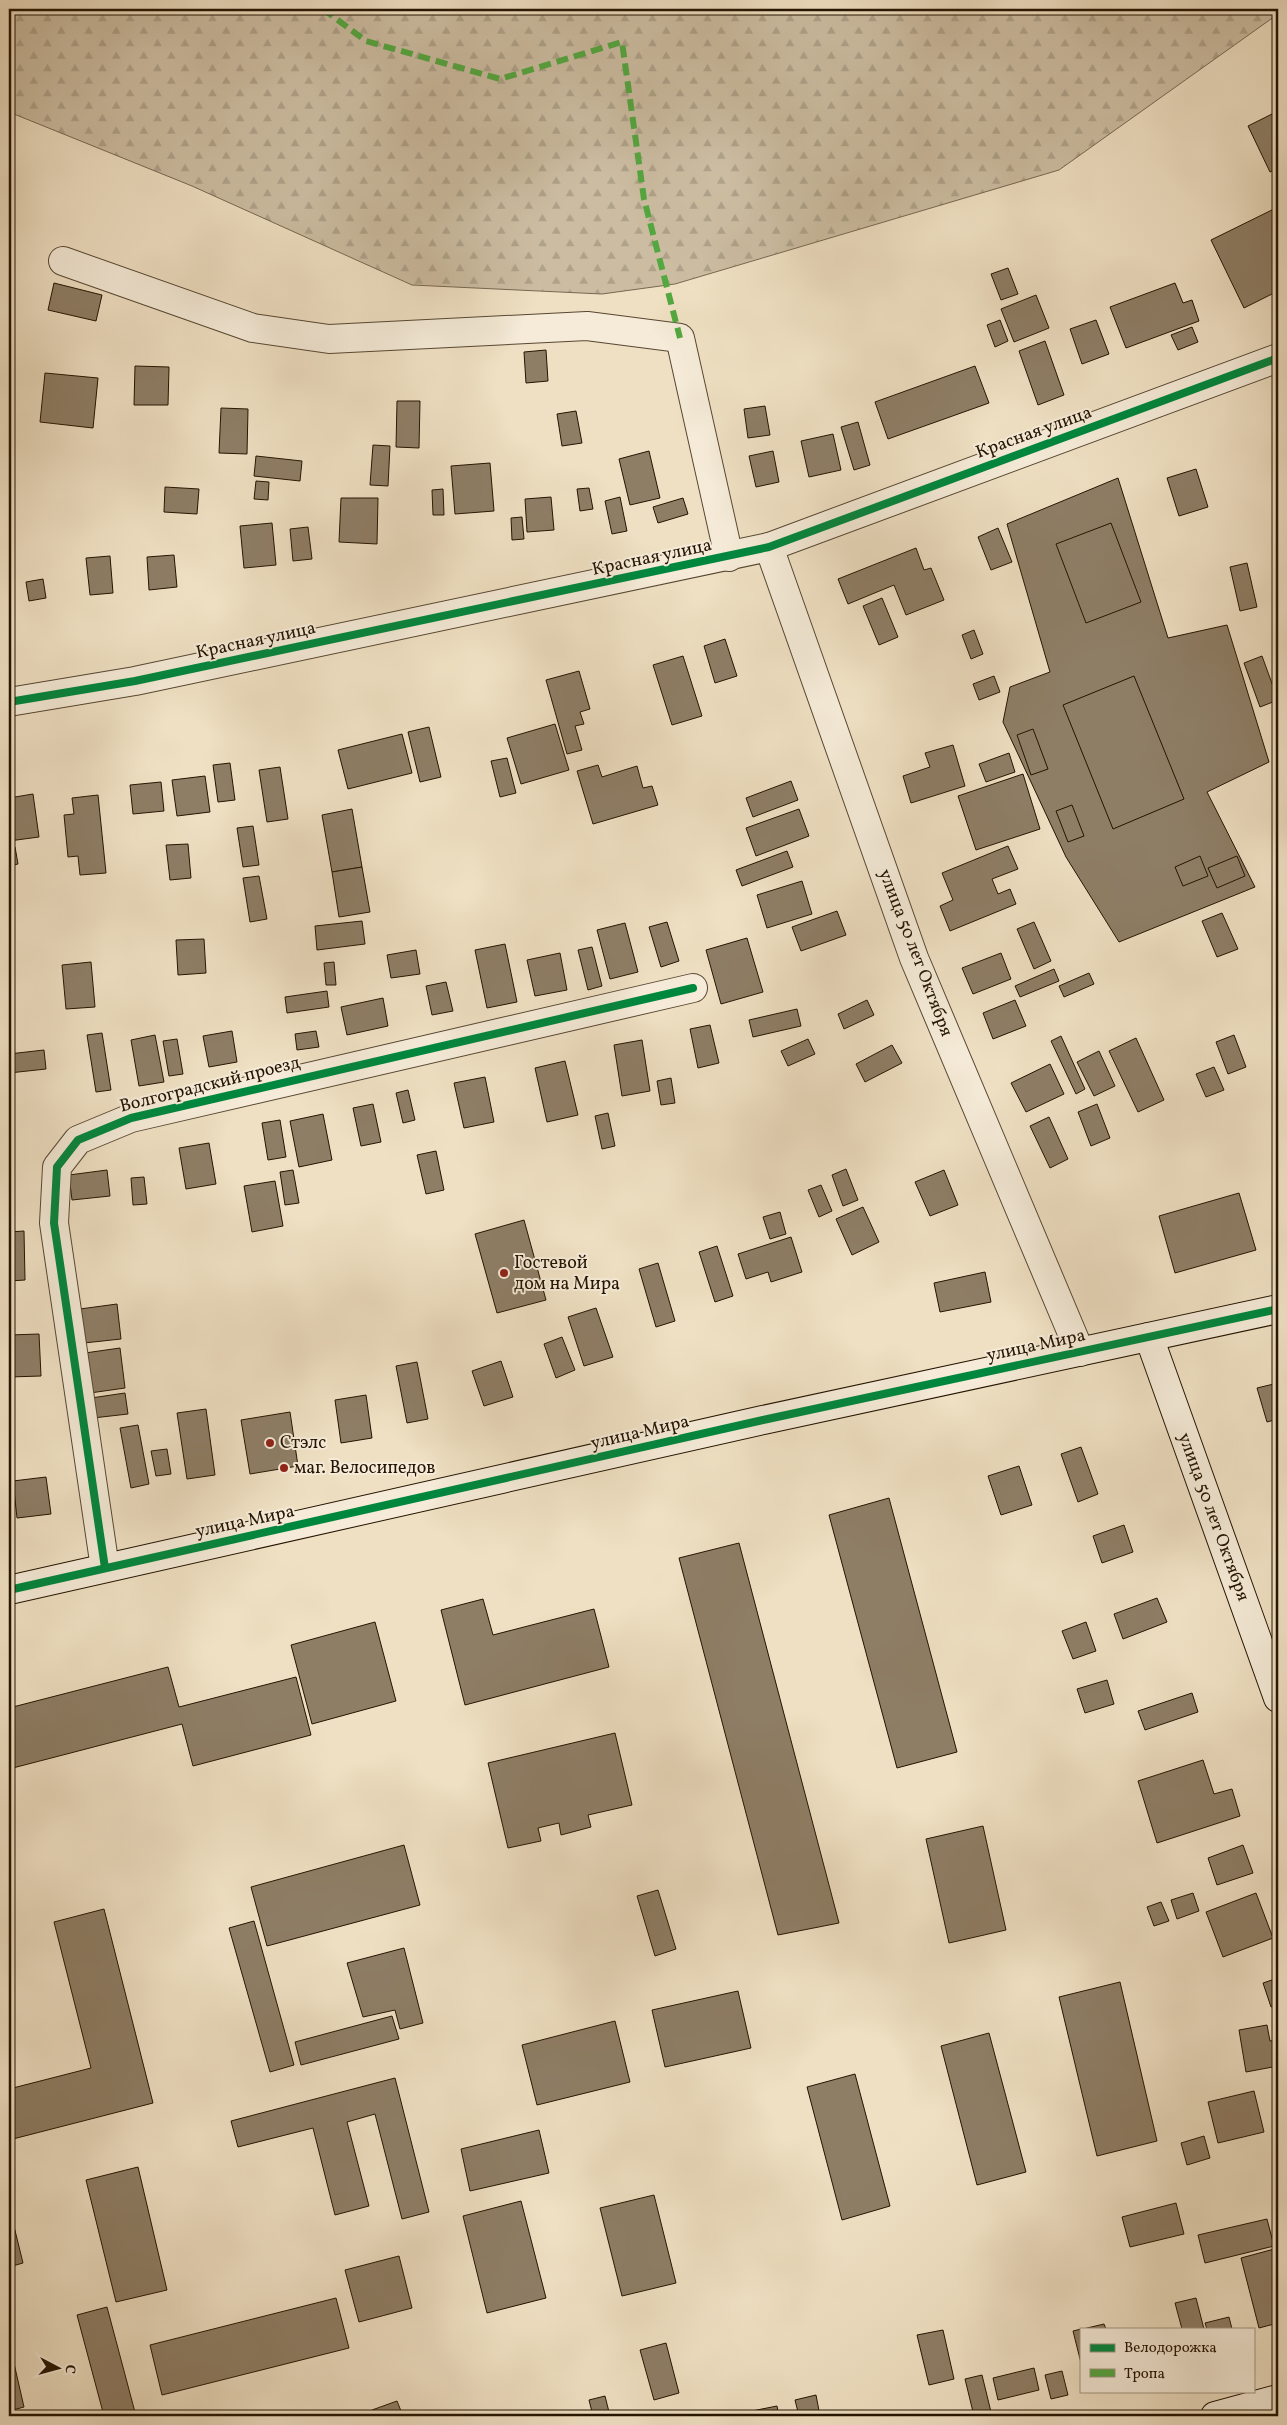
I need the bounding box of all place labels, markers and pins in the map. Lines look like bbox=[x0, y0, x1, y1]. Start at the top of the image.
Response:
place label: Гостевой дом на Мира bbox=[514, 1251, 620, 1297]
marker: Гостевой дом на Мира bbox=[498, 1267, 510, 1279]
place label: Стэлс bbox=[280, 1431, 326, 1456]
marker: Стэлс bbox=[264, 1437, 276, 1449]
place label: маг. Велосипедов bbox=[294, 1456, 435, 1481]
marker: маг. Велосипедов bbox=[278, 1462, 290, 1474]

